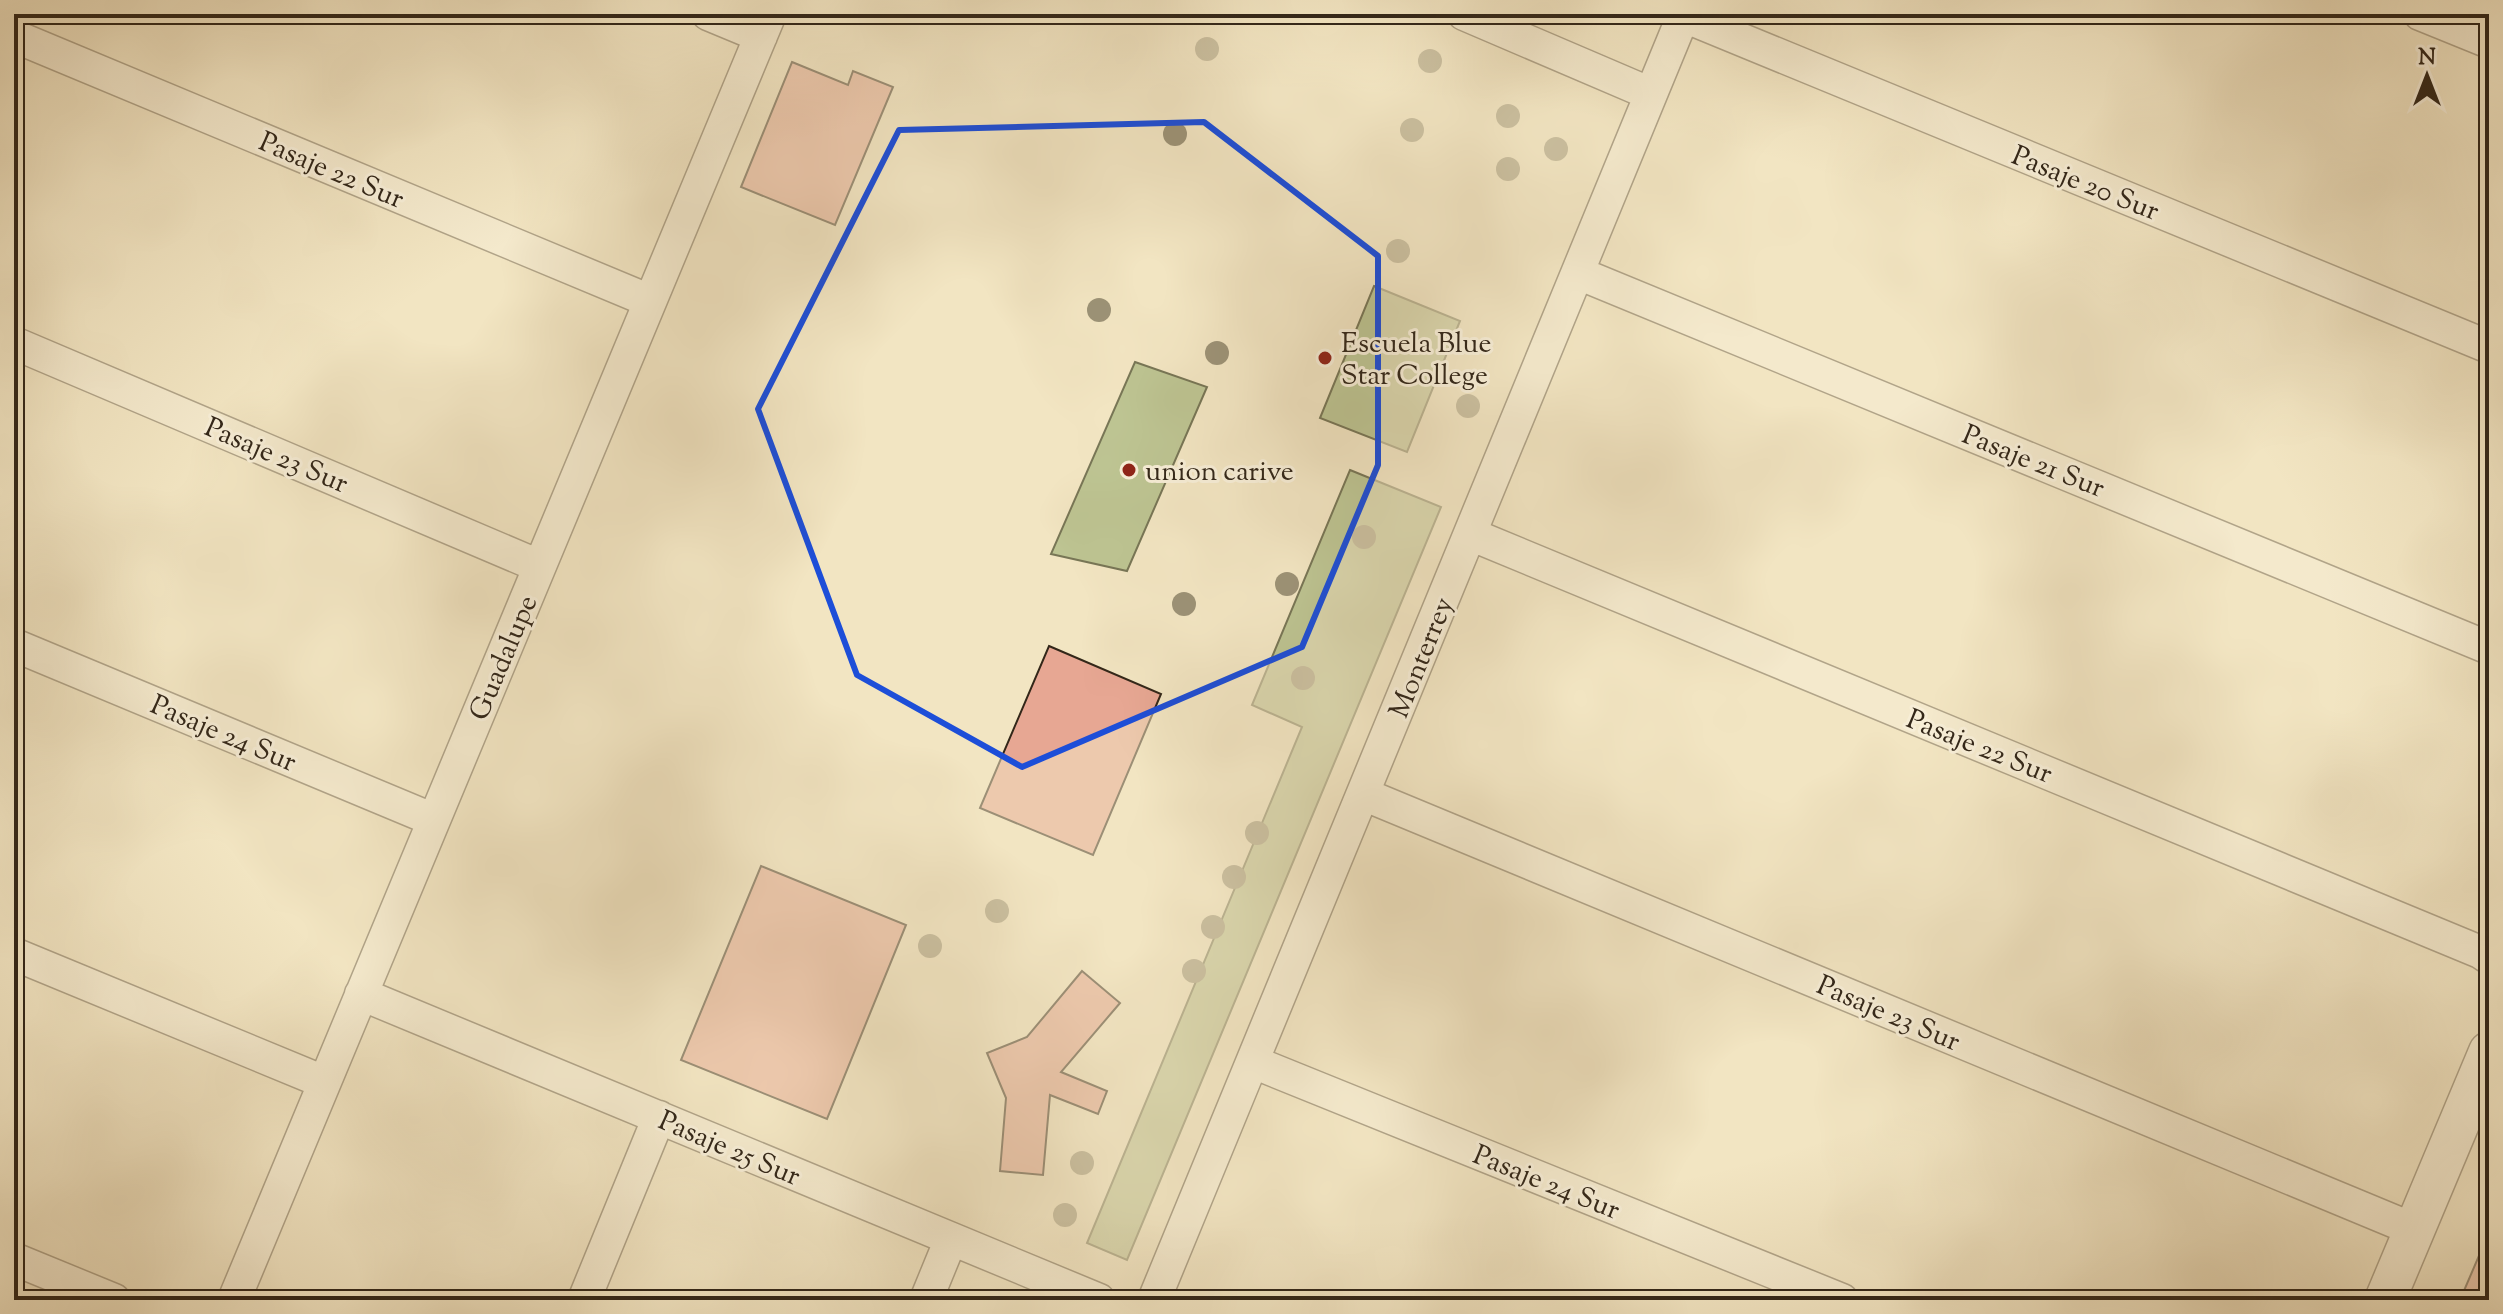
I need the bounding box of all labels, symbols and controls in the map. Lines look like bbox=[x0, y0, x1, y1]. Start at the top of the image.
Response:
north arrow bbox=[2387, 36, 2467, 116]
text: N bbox=[2418, 43, 2436, 75]
street label: Pasaje 22 Sur bbox=[252, 123, 410, 220]
street label: Pasaje 20 Sur bbox=[2005, 137, 2165, 233]
place label: Escuela Blue Star College bbox=[1341, 325, 1492, 397]
marker: Escuela Blue Star College bbox=[1316, 349, 1334, 367]
street label: Pasaje 23 Sur bbox=[198, 409, 354, 505]
street label: Pasaje 21 Sur bbox=[1956, 416, 2111, 510]
place label: union carive bbox=[1145, 453, 1294, 493]
marker: union carive bbox=[1120, 461, 1138, 479]
street label: Guadalupe bbox=[460, 589, 549, 727]
street label: Monterrey bbox=[1380, 592, 1465, 725]
street label: Pasaje 24 Sur bbox=[144, 686, 303, 784]
street label: Pasaje 22 Sur bbox=[1900, 700, 2058, 795]
street label: Pasaje 23 Sur bbox=[1810, 967, 1966, 1063]
street label: Pasaje 25 Sur bbox=[652, 1102, 806, 1198]
street label: Pasaje 24 Sur bbox=[1466, 1136, 1626, 1232]

